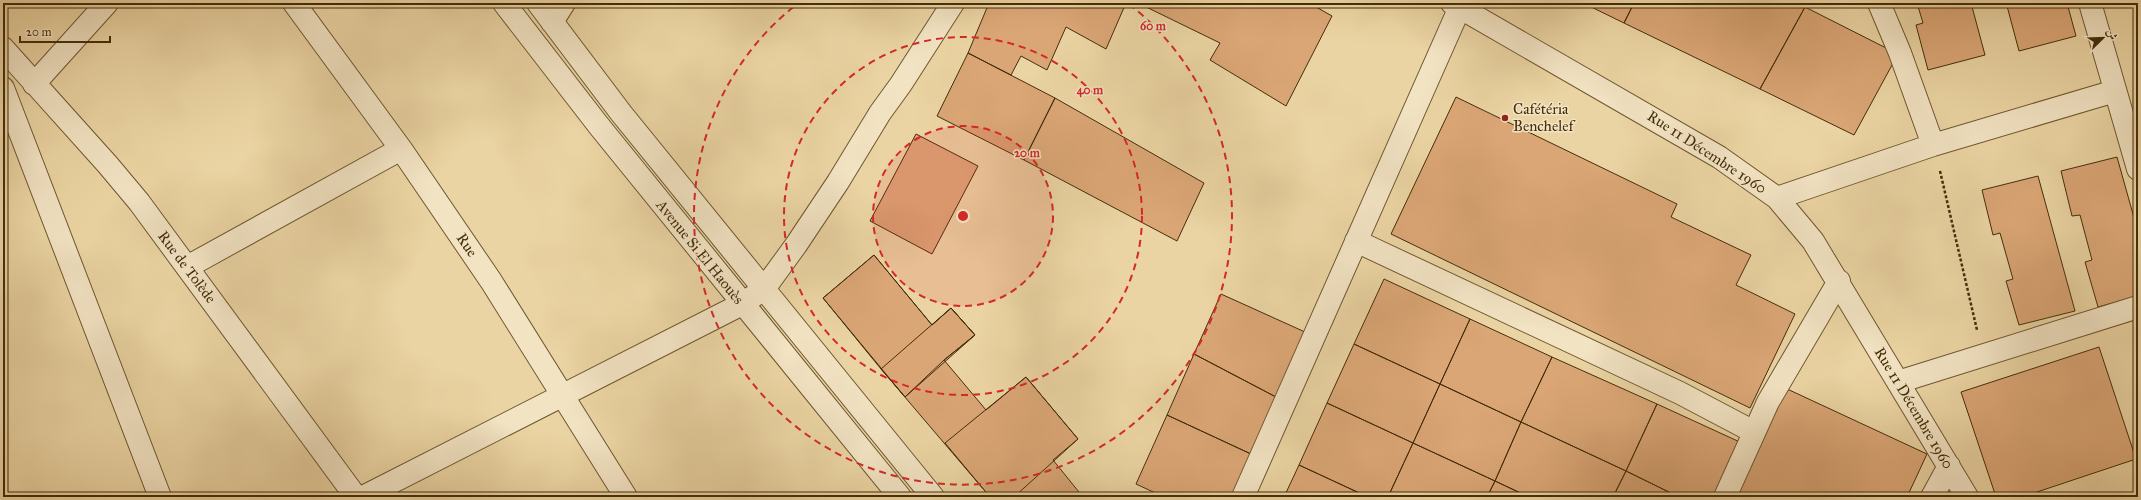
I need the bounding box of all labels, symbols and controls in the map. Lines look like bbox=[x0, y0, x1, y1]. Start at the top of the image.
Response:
scale bar bbox=[20, 18, 110, 44]
north arrow bbox=[2083, 18, 2123, 58]
text: 60 m bbox=[1140, 19, 1167, 33]
text: 20 m bbox=[26, 25, 52, 39]
text: ش bbox=[2104, 27, 2120, 42]
text: 40 m bbox=[1077, 83, 1104, 98]
place label: Cafétéria Benchelef bbox=[1513, 100, 1576, 135]
street label: Rue 11 Décembre 1960 bbox=[1644, 107, 1770, 197]
marker: Cafétéria Benchelef bbox=[1500, 113, 1510, 123]
text: 20 m bbox=[1014, 146, 1041, 160]
street label: Avenue Si El Haouès bbox=[652, 195, 748, 308]
centre of rings bbox=[956, 209, 970, 223]
street label: Rue de Tolède bbox=[154, 227, 220, 307]
street label: Rue bbox=[453, 230, 481, 260]
street label: Rue 11 Décembre 1960 bbox=[1871, 344, 1957, 472]

